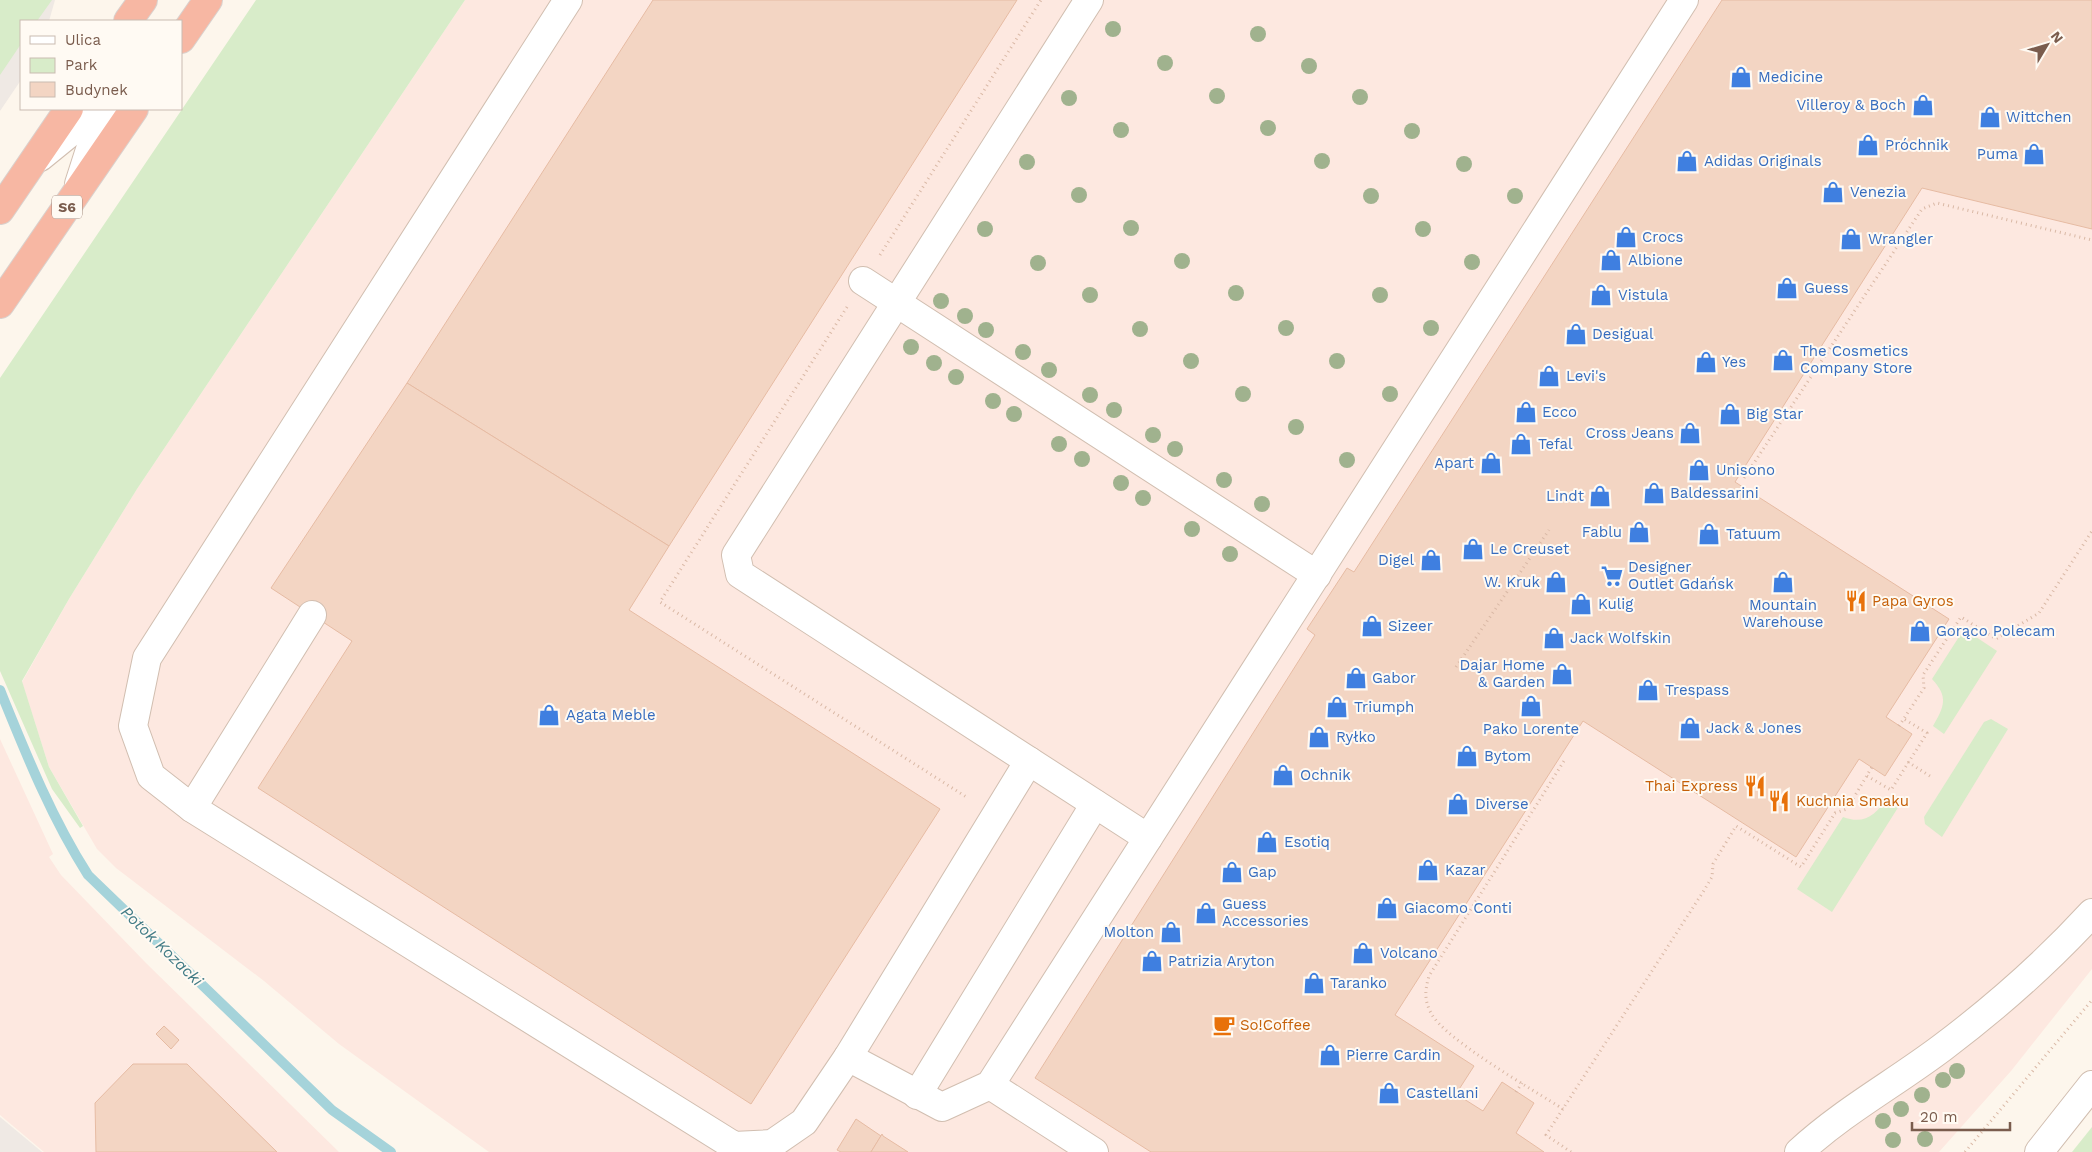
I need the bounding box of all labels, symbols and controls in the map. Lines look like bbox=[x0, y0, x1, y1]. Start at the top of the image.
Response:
legend bbox=[20, 20, 182, 110]
north arrow bbox=[2022, 20, 2072, 70]
text: N bbox=[2048, 28, 2067, 46]
text: Ulica bbox=[65, 31, 102, 49]
text: Park bbox=[65, 56, 98, 74]
shop icon: Medicine bbox=[1728, 64, 1754, 90]
place label: Medicine bbox=[1758, 68, 1823, 86]
text: Budynek bbox=[65, 81, 128, 99]
shop icon: Villeroy & Boch bbox=[1910, 92, 1936, 118]
place label: Villeroy & Boch bbox=[1796, 96, 1906, 114]
shop icon: Wittchen bbox=[1977, 104, 2003, 130]
place label: Wittchen bbox=[2006, 108, 2072, 126]
shop icon: Próchnik bbox=[1855, 132, 1881, 158]
place label: Próchnik bbox=[1885, 136, 1949, 154]
shop icon: Puma bbox=[2021, 141, 2047, 167]
place label: Puma bbox=[1977, 145, 2018, 163]
shop icon: Adidas Originals bbox=[1674, 148, 1700, 174]
place label: Adidas Originals bbox=[1704, 152, 1822, 170]
shop icon: Venezia bbox=[1820, 179, 1846, 205]
place label: Venezia bbox=[1850, 183, 1907, 201]
road number: S6 bbox=[52, 196, 82, 218]
shop icon: Crocs bbox=[1613, 224, 1639, 250]
shop icon: Wrangler bbox=[1838, 226, 1864, 252]
place label: Crocs bbox=[1642, 228, 1684, 246]
place label: Wrangler bbox=[1868, 230, 1933, 248]
shop icon: Albione bbox=[1598, 247, 1624, 273]
place label: Albione bbox=[1628, 251, 1683, 269]
shop icon: Guess bbox=[1774, 275, 1800, 301]
place label: Guess bbox=[1804, 279, 1849, 297]
shop icon: Vistula bbox=[1588, 282, 1614, 308]
place label: Vistula bbox=[1618, 286, 1669, 304]
shop icon: Desigual bbox=[1563, 321, 1589, 347]
place label: Desigual bbox=[1592, 325, 1654, 343]
place label: The Cosmetics Company Store bbox=[1800, 342, 1912, 377]
shop icon: The Cosmetics Company Store bbox=[1770, 347, 1796, 373]
shop icon: Yes bbox=[1693, 349, 1719, 375]
place label: Yes bbox=[1722, 353, 1746, 371]
shop icon: Levi's bbox=[1536, 363, 1562, 389]
place label: Levi's bbox=[1566, 367, 1606, 385]
shop icon: Ecco bbox=[1513, 399, 1539, 425]
shop icon: Big Star bbox=[1717, 401, 1743, 427]
place label: Ecco bbox=[1542, 403, 1577, 421]
place label: Big Star bbox=[1746, 405, 1803, 423]
shop icon: Cross Jeans bbox=[1677, 420, 1703, 446]
place label: Cross Jeans bbox=[1586, 424, 1674, 442]
shop icon: Tefal bbox=[1508, 431, 1534, 457]
place label: Tefal bbox=[1538, 435, 1573, 453]
shop icon: Apart bbox=[1478, 450, 1504, 476]
place label: Apart bbox=[1434, 454, 1475, 472]
shop icon: Unisono bbox=[1686, 457, 1712, 483]
place label: Unisono bbox=[1716, 461, 1775, 479]
shop icon: Baldessarini bbox=[1641, 480, 1667, 506]
shop icon: Lindt bbox=[1587, 483, 1613, 509]
place label: Baldessarini bbox=[1670, 484, 1759, 502]
place label: Lindt bbox=[1546, 487, 1585, 505]
shop icon: Fablu bbox=[1626, 519, 1652, 545]
shop icon: Tatuum bbox=[1696, 521, 1722, 547]
place label: Fablu bbox=[1582, 523, 1622, 541]
place label: Tatuum bbox=[1726, 525, 1781, 543]
shop icon: Le Creuset bbox=[1460, 536, 1486, 562]
place label: Le Creuset bbox=[1490, 540, 1570, 558]
shop icon: Digel bbox=[1418, 547, 1444, 573]
place label: Digel bbox=[1378, 551, 1414, 569]
place label: Designer Outlet Gdańsk bbox=[1628, 558, 1734, 593]
supermarket icon: Designer Outlet Gdańsk bbox=[1599, 563, 1625, 589]
shop icon: W. Kruk bbox=[1543, 569, 1569, 595]
shop icon: Mountain Warehouse bbox=[1770, 569, 1796, 595]
place label: W. Kruk bbox=[1484, 573, 1540, 591]
restaurant icon: Papa Gyros bbox=[1843, 588, 1869, 614]
shop icon: Kulig bbox=[1568, 591, 1594, 617]
place label: Papa Gyros bbox=[1872, 592, 1954, 610]
place label: Kulig bbox=[1598, 595, 1633, 613]
place label: Mountain Warehouse bbox=[1743, 596, 1823, 631]
shop icon: Sizeer bbox=[1359, 613, 1385, 639]
place label: Sizeer bbox=[1388, 617, 1433, 635]
shop icon: Gorąco Polecam bbox=[1907, 618, 1933, 644]
place label: Gorąco Polecam bbox=[1936, 622, 2055, 640]
shop icon: Jack Wolfskin bbox=[1541, 625, 1567, 651]
place label: Jack Wolfskin bbox=[1570, 629, 1671, 647]
place label: Dajar Home & Garden bbox=[1459, 656, 1545, 691]
shop icon: Dajar Home & Garden bbox=[1549, 661, 1575, 687]
shop icon: Gabor bbox=[1343, 665, 1369, 691]
place label: Gabor bbox=[1372, 669, 1416, 687]
shop icon: Trespass bbox=[1635, 677, 1661, 703]
place label: Trespass bbox=[1665, 681, 1729, 699]
shop icon: Pako Lorente bbox=[1518, 693, 1544, 719]
shop icon: Triumph bbox=[1324, 694, 1350, 720]
place label: Triumph bbox=[1354, 698, 1414, 716]
shop icon: Agata Meble bbox=[536, 702, 562, 728]
place label: Agata Meble bbox=[566, 706, 656, 724]
shop icon: Jack & Jones bbox=[1677, 715, 1703, 741]
place label: Jack & Jones bbox=[1706, 719, 1802, 737]
place label: Pako Lorente bbox=[1483, 720, 1579, 738]
shop icon: Ryłko bbox=[1306, 724, 1332, 750]
place label: Ryłko bbox=[1336, 728, 1376, 746]
shop icon: Bytom bbox=[1454, 743, 1480, 769]
place label: Bytom bbox=[1484, 747, 1531, 765]
shop icon: Ochnik bbox=[1270, 762, 1296, 788]
place label: Ochnik bbox=[1300, 766, 1351, 784]
restaurant icon: Thai Express bbox=[1742, 773, 1768, 799]
place label: Thai Express bbox=[1645, 777, 1738, 795]
restaurant icon: Kuchnia Smaku bbox=[1766, 788, 1792, 814]
shop icon: Diverse bbox=[1445, 791, 1471, 817]
place label: Kuchnia Smaku bbox=[1796, 792, 1909, 810]
place label: Diverse bbox=[1475, 795, 1529, 813]
shop icon: Esotiq bbox=[1254, 829, 1280, 855]
place label: Esotiq bbox=[1284, 833, 1330, 851]
shop icon: Kazar bbox=[1415, 857, 1441, 883]
shop icon: Gap bbox=[1219, 859, 1245, 885]
place label: Kazar bbox=[1445, 861, 1486, 879]
place label: Gap bbox=[1248, 863, 1277, 881]
place label: Guess Accessories bbox=[1222, 895, 1309, 930]
shop icon: Giacomo Conti bbox=[1374, 895, 1400, 921]
place label: Giacomo Conti bbox=[1404, 899, 1512, 917]
shop icon: Guess Accessories bbox=[1193, 900, 1219, 926]
water label: Potok Kozacki bbox=[117, 902, 207, 990]
shop icon: Molton bbox=[1158, 919, 1184, 945]
place label: Molton bbox=[1103, 923, 1154, 941]
shop icon: Volcano bbox=[1350, 940, 1376, 966]
place label: Volcano bbox=[1380, 944, 1438, 962]
shop icon: Patrizia Aryton bbox=[1139, 948, 1165, 974]
place label: Patrizia Aryton bbox=[1168, 952, 1275, 970]
shop icon: Taranko bbox=[1301, 970, 1327, 996]
place label: Taranko bbox=[1330, 974, 1387, 992]
cafe icon: So!Coffee bbox=[1211, 1012, 1237, 1038]
place label: So!Coffee bbox=[1240, 1016, 1311, 1034]
shop icon: Pierre Cardin bbox=[1317, 1042, 1343, 1068]
place label: Pierre Cardin bbox=[1346, 1046, 1441, 1064]
shop icon: Castellani bbox=[1376, 1080, 1402, 1106]
place label: Castellani bbox=[1406, 1084, 1479, 1102]
scale bar bbox=[1912, 1100, 2010, 1132]
text: 20 m bbox=[1920, 1108, 1958, 1126]

